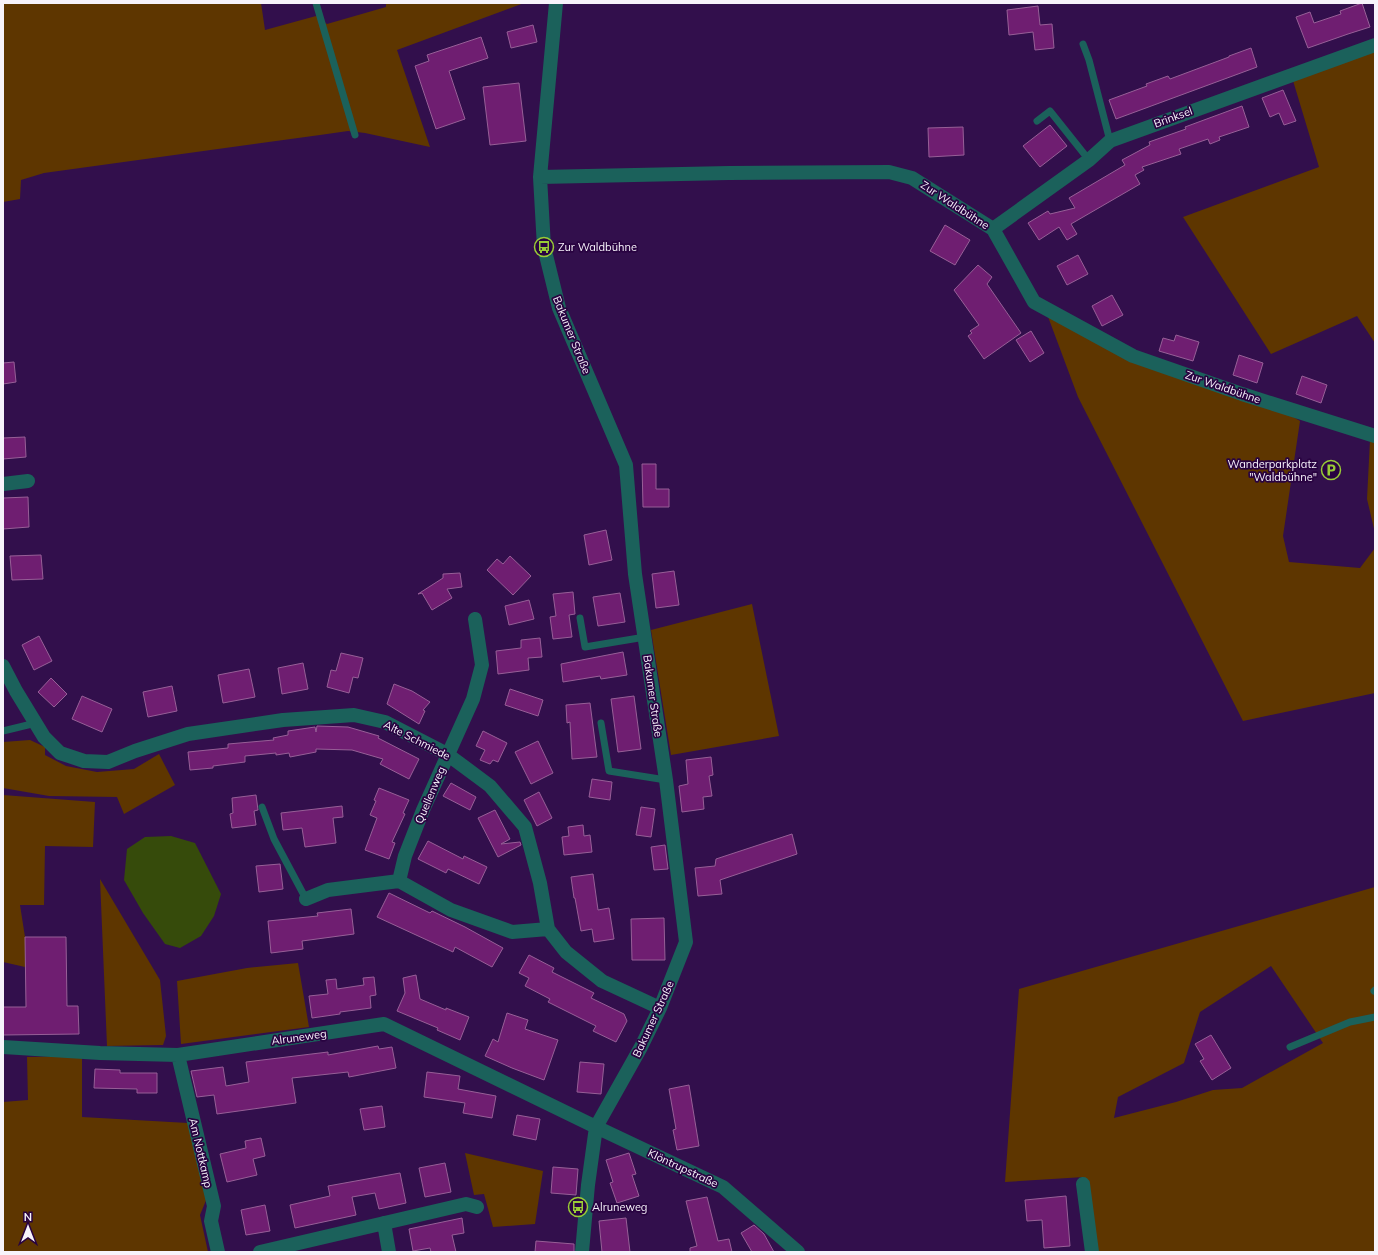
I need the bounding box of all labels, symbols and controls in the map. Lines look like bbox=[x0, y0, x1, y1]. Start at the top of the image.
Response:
street label: Brinksel bbox=[1152, 104, 1194, 130]
street label: Zur Waldbühne bbox=[918, 178, 992, 232]
bus stop icon: Zur Waldbühne bbox=[533, 236, 555, 258]
place label: Zur Waldbühne bbox=[558, 240, 637, 254]
street label: Bakumer Straße bbox=[550, 294, 594, 376]
street label: Zur Waldbühne bbox=[1183, 368, 1263, 406]
place label: Wanderparkplatz "Waldbühne" bbox=[1228, 457, 1317, 484]
parking icon: Wanderparkplatz "Waldbühne" bbox=[1320, 459, 1342, 481]
street label: Bakumer Straße bbox=[640, 654, 666, 738]
street label: Alte Schmiede bbox=[381, 717, 453, 763]
street label: Quellenweg bbox=[412, 764, 448, 826]
street label: Bakumer Straße bbox=[629, 979, 677, 1059]
street label: Alruneweg bbox=[271, 1026, 327, 1048]
street label: Am Nottkamp bbox=[186, 1117, 216, 1190]
street label: Klöntrupstraße bbox=[646, 1146, 720, 1190]
bus stop icon: Alruneweg bbox=[567, 1196, 589, 1218]
place label: Alruneweg bbox=[592, 1200, 648, 1214]
north arrow bbox=[8, 1207, 48, 1247]
text: N bbox=[24, 1210, 32, 1224]

